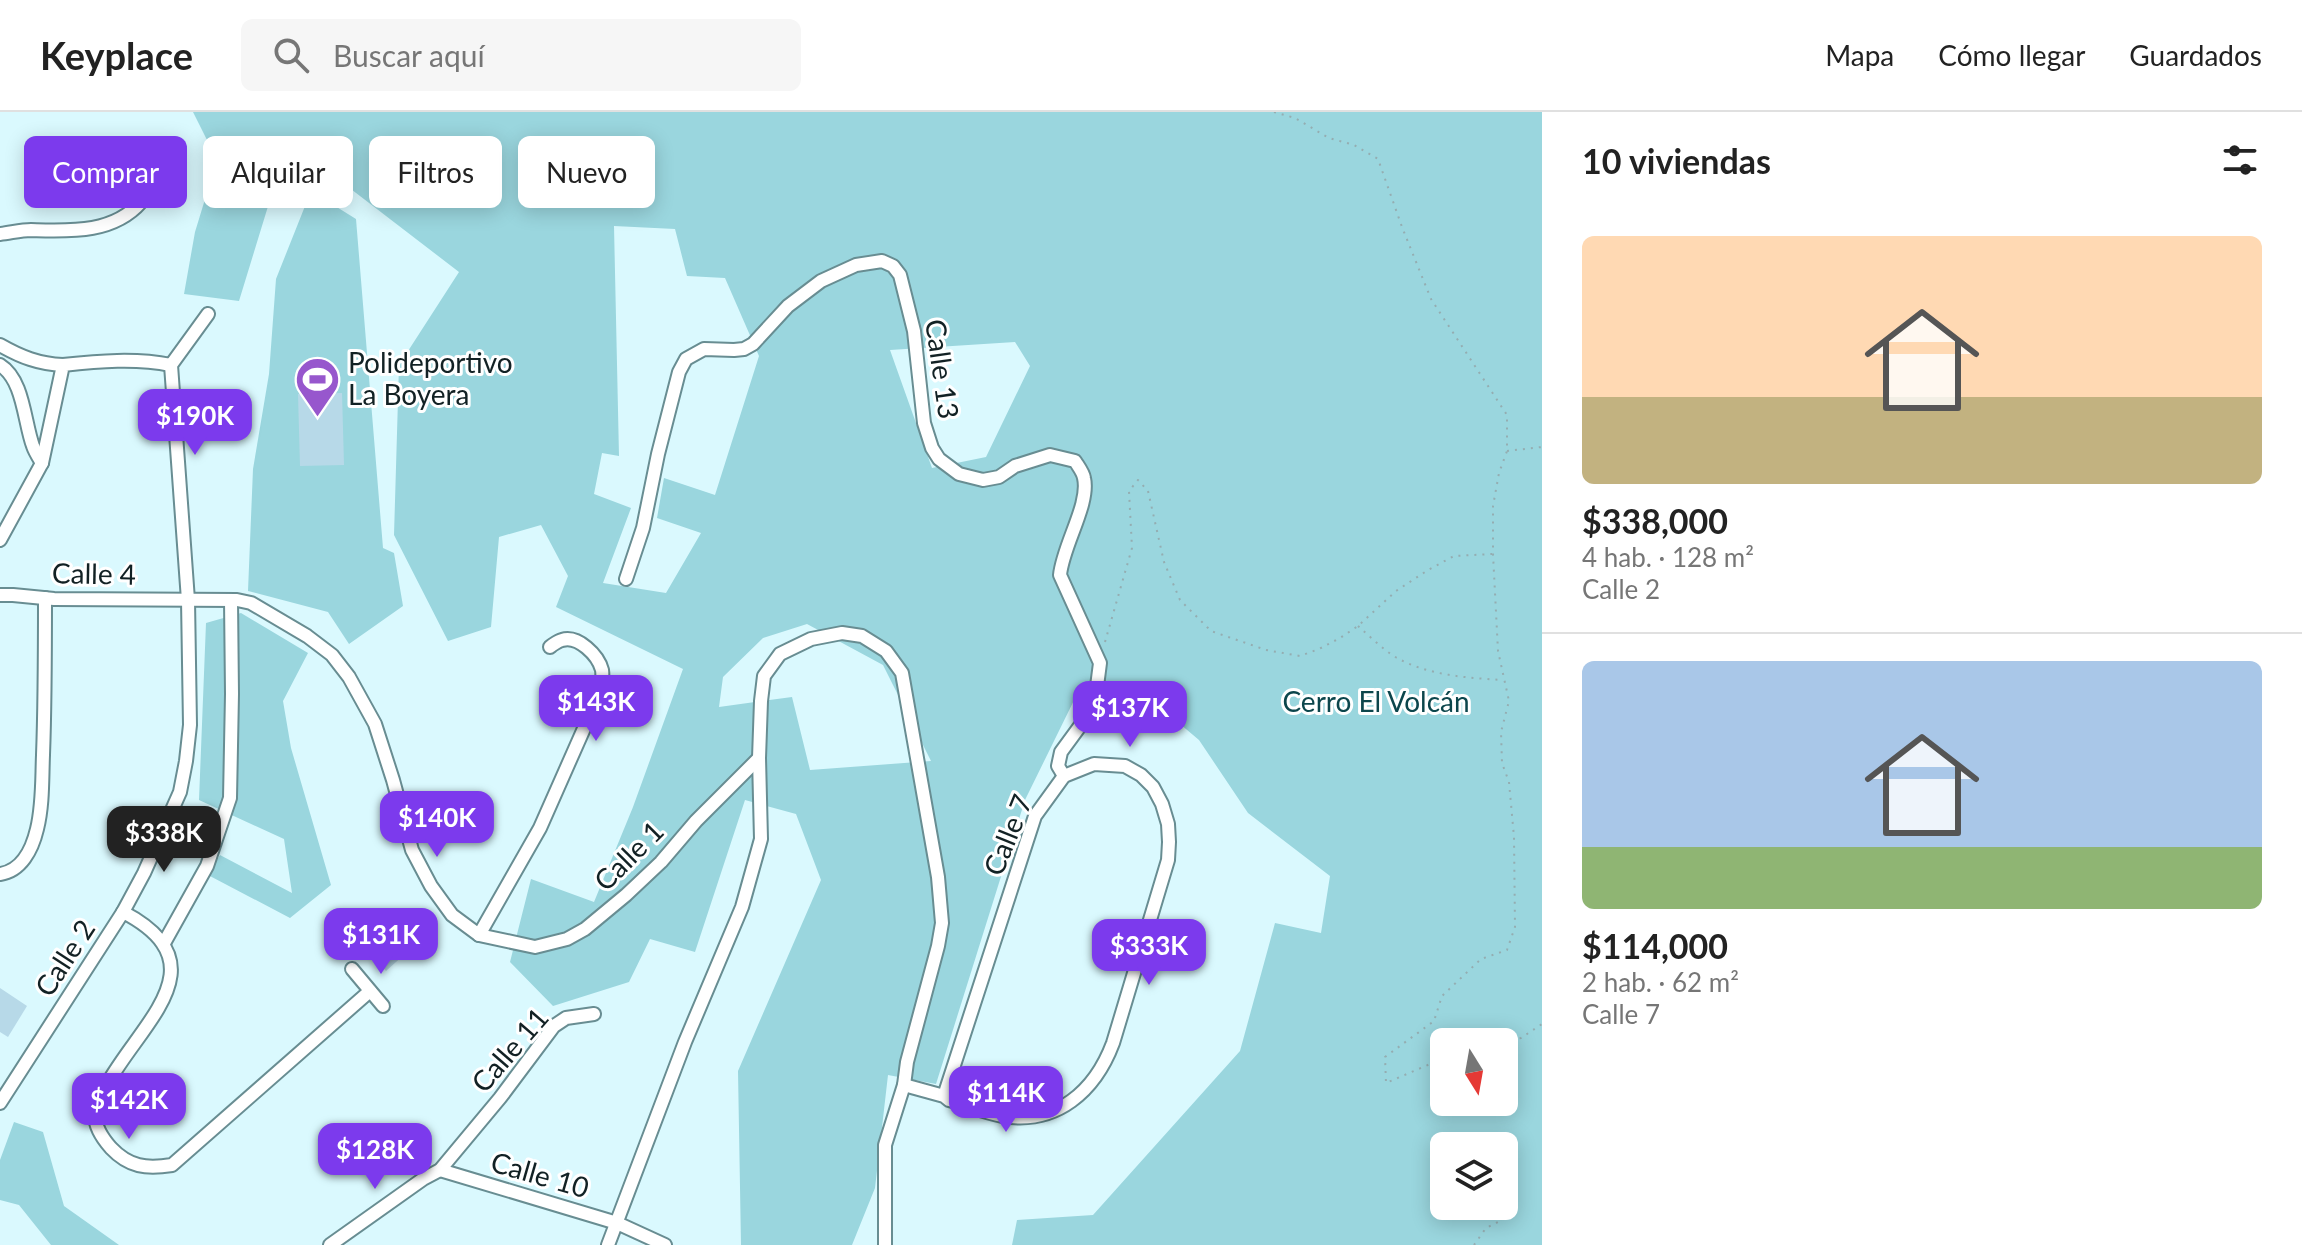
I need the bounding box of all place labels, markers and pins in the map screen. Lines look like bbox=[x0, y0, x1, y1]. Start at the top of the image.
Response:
place label: Polideportivo La Boyera bbox=[348, 345, 513, 411]
sports icon: Polideportivo La Boyera bbox=[293, 355, 341, 418]
pin: $190K bbox=[139, 389, 251, 457]
pin: $143K bbox=[540, 675, 652, 743]
pin: $137K bbox=[1074, 681, 1186, 749]
pin: $140K bbox=[381, 791, 493, 859]
pin: $338K bbox=[108, 806, 220, 874]
pin: $131K bbox=[325, 908, 437, 976]
pin: $333K bbox=[1093, 919, 1205, 987]
pin: $114K bbox=[950, 1066, 1062, 1134]
pin: $142K bbox=[73, 1073, 185, 1141]
pin: $128K bbox=[319, 1123, 431, 1191]

